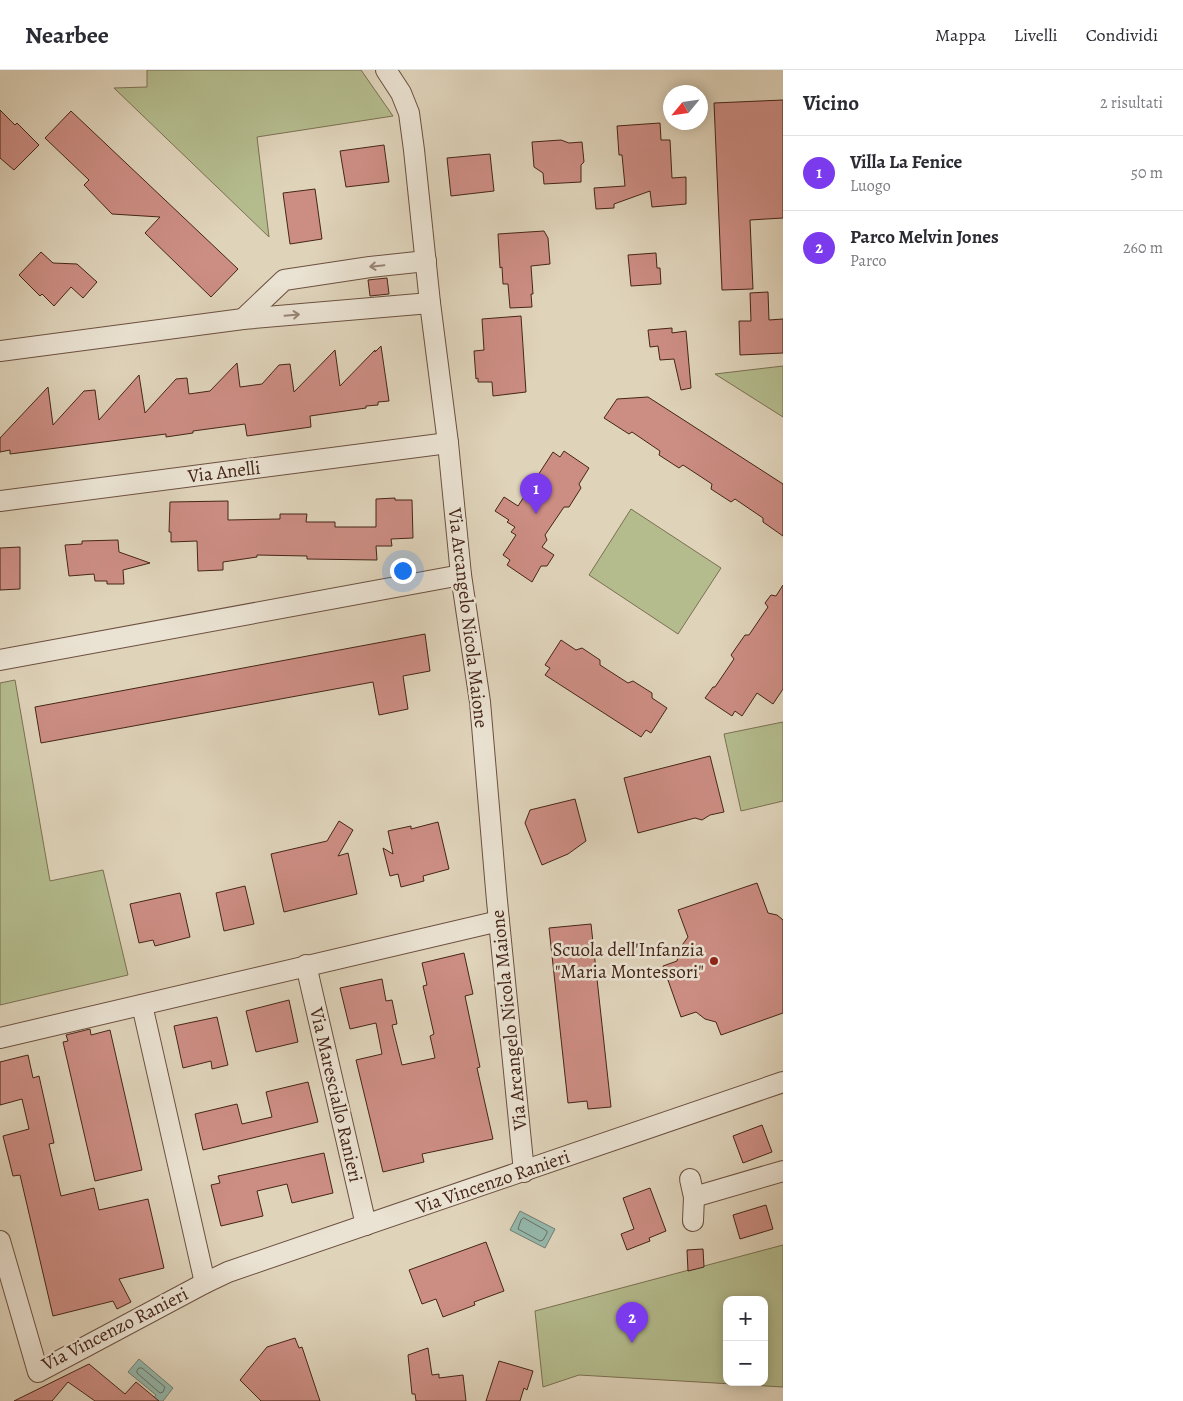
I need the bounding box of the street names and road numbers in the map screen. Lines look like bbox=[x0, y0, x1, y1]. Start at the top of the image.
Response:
street label: Via Anelli bbox=[185, 455, 262, 489]
street label: Via Arcangelo Nicola Maione bbox=[441, 506, 494, 729]
street label: Via Arcangelo Nicola Maione bbox=[484, 909, 534, 1132]
street label: Via Maresciallo Ranieri bbox=[303, 1004, 369, 1185]
street label: Via Vincenzo Ranieri bbox=[412, 1143, 573, 1221]
street label: Via Vincenzo Ranieri bbox=[36, 1281, 193, 1378]

